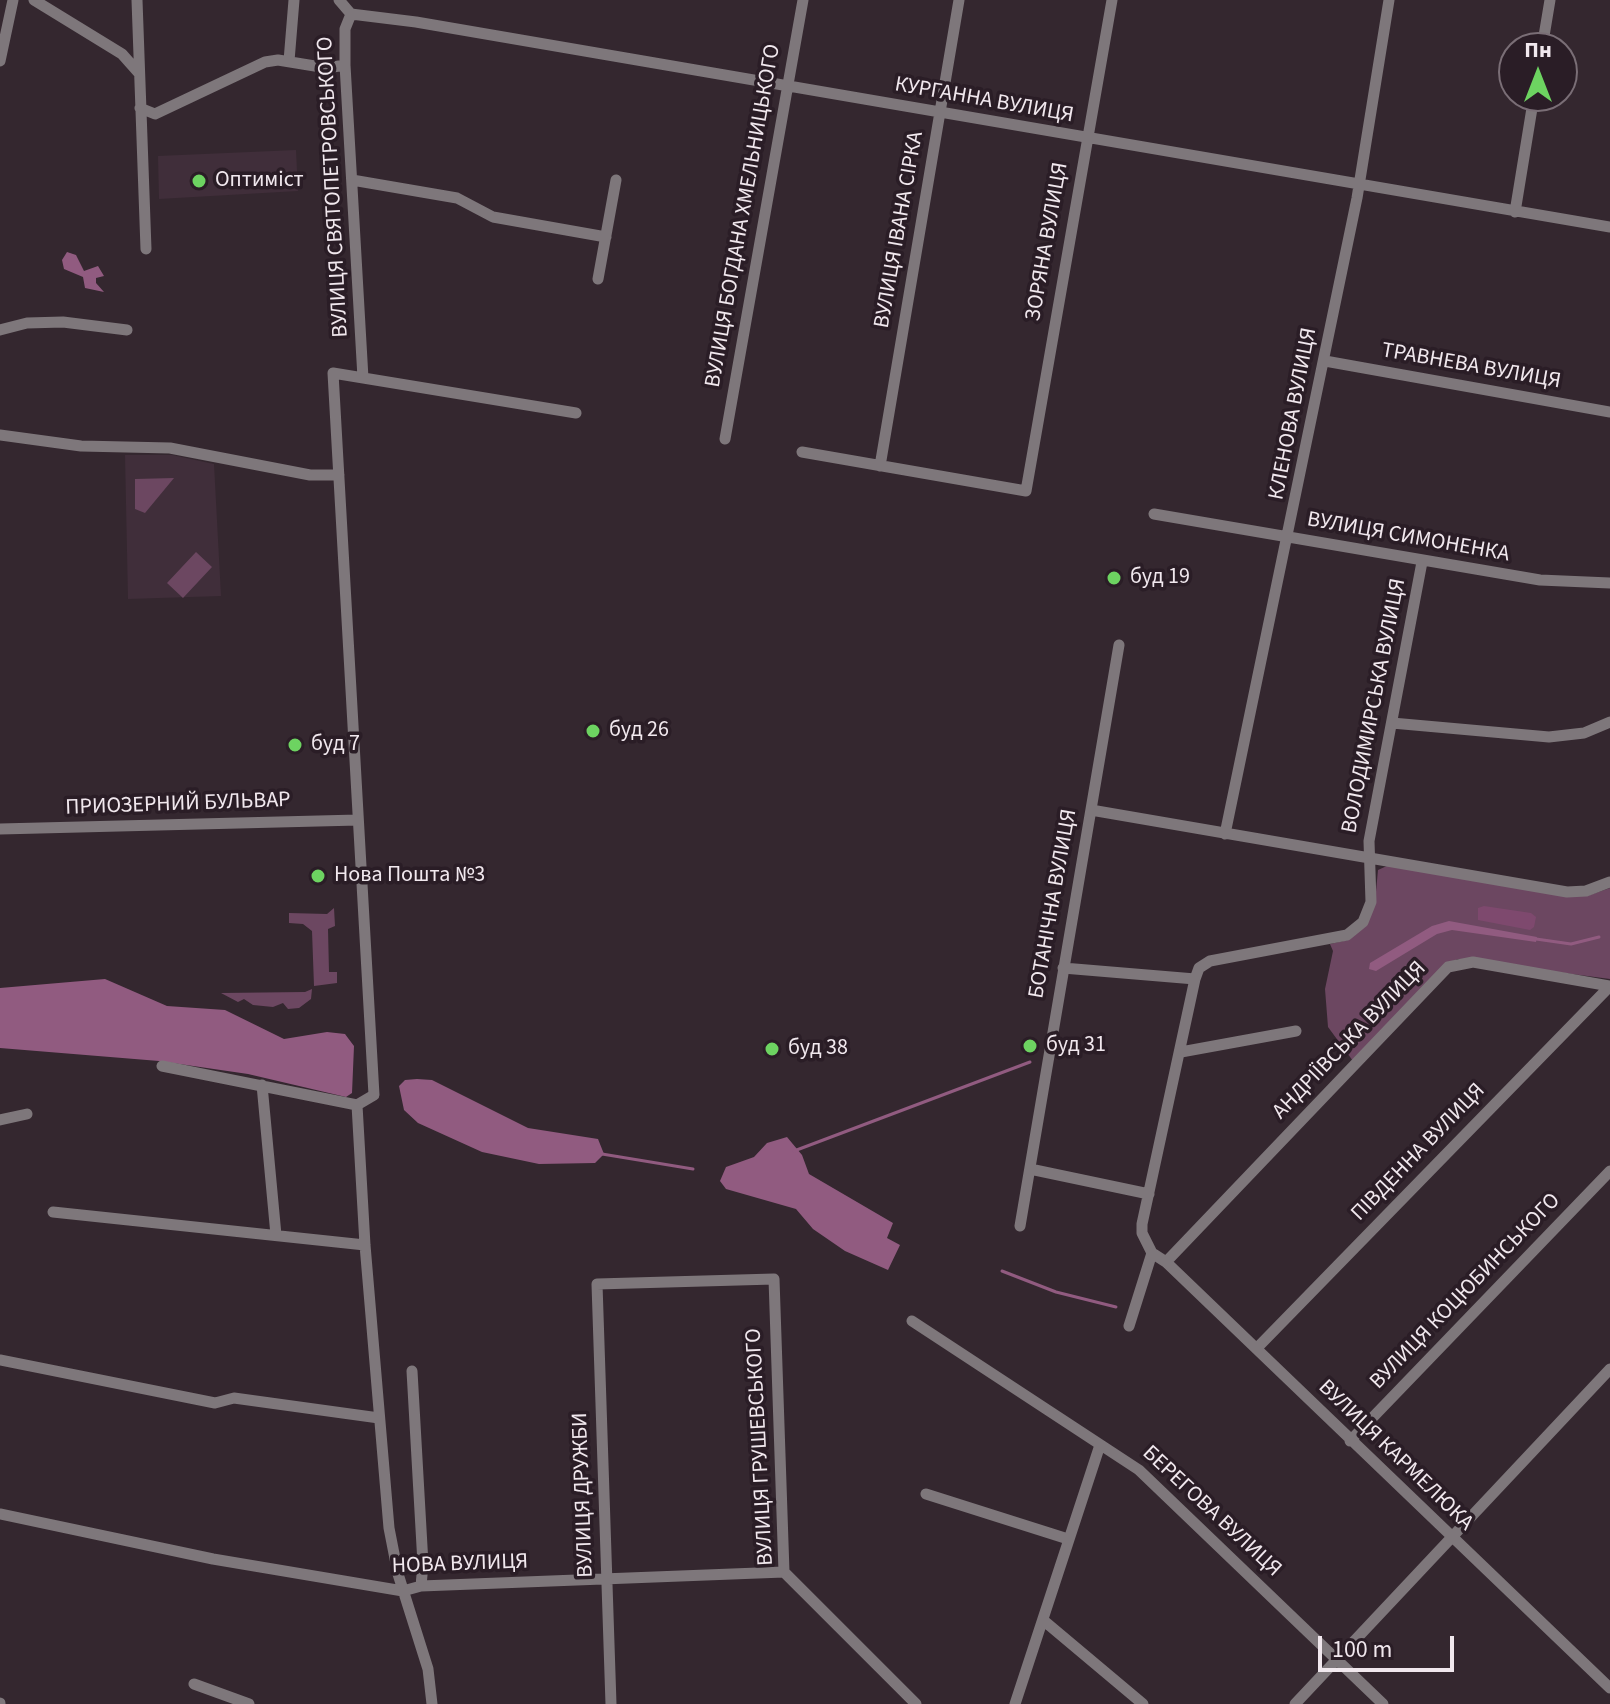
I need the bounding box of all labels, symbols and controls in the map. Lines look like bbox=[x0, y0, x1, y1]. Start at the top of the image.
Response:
north arrow bbox=[1498, 32, 1578, 112]
text: Пн bbox=[1524, 34, 1552, 66]
street label: ВУЛИЦЯ СВЯТОПЕТРОВСЬКОГО bbox=[313, 36, 355, 338]
street label: ВУЛИЦЯ БОГДАНА ХМЕЛЬНИЦЬКОГО bbox=[701, 42, 787, 390]
street label: КУРГАННА ВУЛИЦЯ bbox=[892, 72, 1076, 130]
street label: ВУЛИЦЯ ІВАНА СІРКА bbox=[870, 130, 930, 330]
street label: ЗОРЯНА ВУЛИЦЯ bbox=[1021, 161, 1075, 323]
place label: Оптиміст bbox=[215, 168, 304, 194]
marker: Оптиміст bbox=[190, 172, 208, 190]
street label: КЛЕНОВА ВУЛИЦЯ bbox=[1264, 326, 1324, 502]
street label: ТРАВНЕВА ВУЛИЦЯ bbox=[1379, 338, 1563, 396]
street label: ВУЛИЦЯ СИМОНЕНКА bbox=[1305, 507, 1511, 569]
place label: буд 19 bbox=[1130, 565, 1190, 591]
marker: буд 19 bbox=[1105, 569, 1123, 587]
street label: ВОЛОДИМИРСЬКА ВУЛИЦЯ bbox=[1337, 576, 1413, 836]
place label: буд 26 bbox=[609, 718, 669, 744]
marker: буд 26 bbox=[584, 722, 602, 740]
place label: буд 7 bbox=[311, 732, 360, 758]
marker: буд 7 bbox=[286, 736, 304, 754]
street label: ПРИОЗЕРНИЙ БУЛЬВАР bbox=[65, 788, 291, 822]
street label: БОТАНІЧНА ВУЛИЦЯ bbox=[1024, 807, 1084, 1001]
place label: Нова Пошта №3 bbox=[334, 863, 485, 889]
marker: Нова Пошта №3 bbox=[309, 867, 327, 885]
street label: АНДРІЇВСЬКА ВУЛИЦЯ bbox=[1268, 956, 1432, 1126]
place label: буд 31 bbox=[1046, 1033, 1106, 1059]
place label: буд 38 bbox=[788, 1036, 848, 1062]
marker: буд 31 bbox=[1021, 1037, 1039, 1055]
marker: буд 38 bbox=[763, 1040, 781, 1058]
street label: ПІВДЕННА ВУЛИЦЯ bbox=[1346, 1079, 1492, 1227]
street label: ВУЛИЦЯ КОЦЮБИНСЬКОГО bbox=[1365, 1188, 1567, 1396]
street label: ВУЛИЦЯ ГРУШЕВСЬКОГО bbox=[742, 1327, 780, 1567]
street label: ВУЛИЦЯ КАРМЕЛЮКА bbox=[1312, 1375, 1478, 1537]
street label: ВУЛИЦЯ ДРУЖБИ bbox=[568, 1412, 600, 1578]
street label: БЕРЕГОВА ВУЛИЦЯ bbox=[1136, 1441, 1286, 1583]
street label: НОВА ВУЛИЦЯ bbox=[391, 1549, 529, 1581]
scale bar bbox=[1322, 1620, 1458, 1670]
text: 100 m bbox=[1332, 1632, 1392, 1667]

